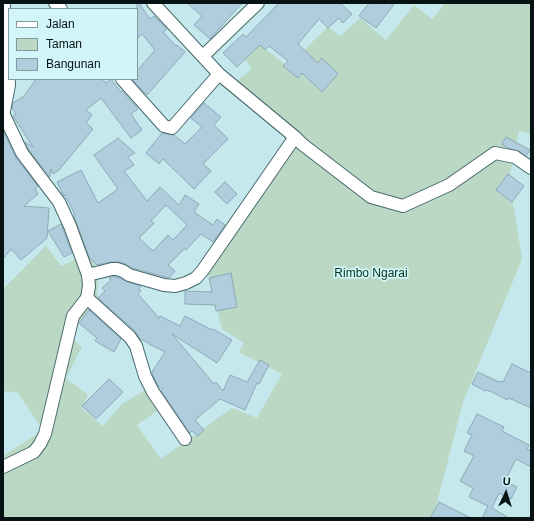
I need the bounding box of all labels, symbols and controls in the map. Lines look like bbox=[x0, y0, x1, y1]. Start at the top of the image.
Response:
legend bbox=[8, 8, 138, 80]
text: Jalan bbox=[46, 17, 75, 31]
text: Taman bbox=[46, 37, 82, 51]
text: Bangunan bbox=[46, 57, 101, 71]
park label: Rimbo Ngarai bbox=[334, 267, 408, 281]
north arrow bbox=[486, 473, 526, 513]
text: U bbox=[502, 475, 511, 487]

